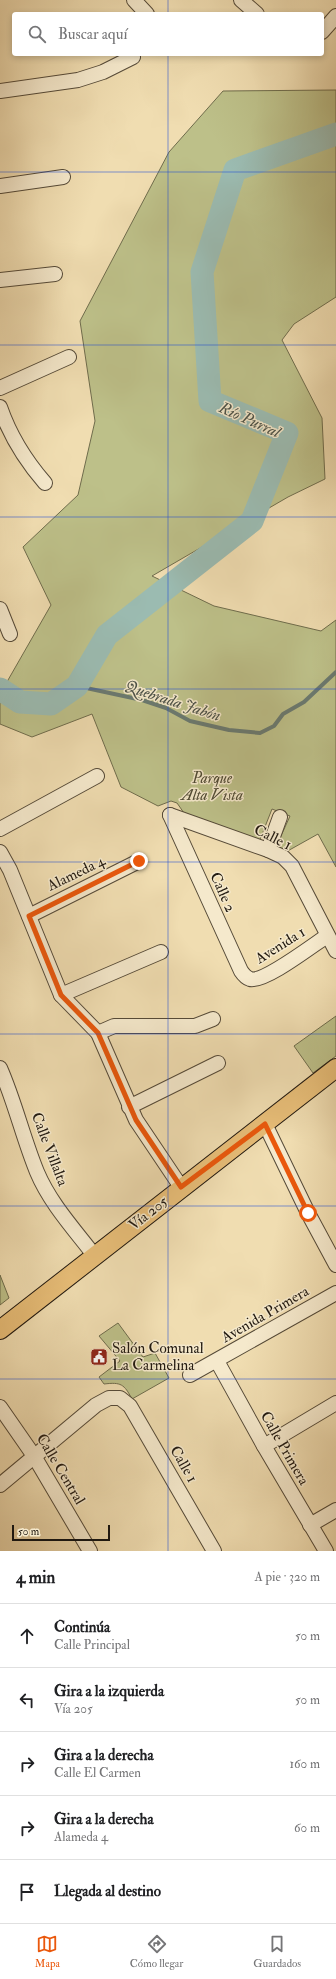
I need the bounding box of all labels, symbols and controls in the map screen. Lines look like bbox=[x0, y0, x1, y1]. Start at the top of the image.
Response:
search box bbox=[12, 12, 324, 56]
icon: search bbox=[26, 23, 48, 45]
text: Buscar aquí bbox=[58, 25, 127, 44]
water label: Río Purral bbox=[215, 397, 284, 443]
water label: Quebrada Jabón bbox=[122, 676, 223, 726]
park label: Parque Alta Vista bbox=[179, 769, 243, 805]
street label: Calle 1 bbox=[251, 820, 295, 855]
street label: Alameda 4 bbox=[43, 851, 109, 896]
route end bbox=[130, 852, 148, 870]
street label: Calle 2 bbox=[205, 869, 240, 915]
street label: Avenida 1 bbox=[251, 923, 309, 969]
street label: Calle Villalta bbox=[27, 1110, 73, 1189]
street label: Vía 205 bbox=[125, 1192, 172, 1235]
route start bbox=[299, 1204, 317, 1222]
street label: Avenida Primera bbox=[217, 1281, 313, 1348]
place label: Salón Comunal La Carmelina bbox=[112, 1339, 204, 1375]
public building icon: Salón Comunal La Carmelina bbox=[89, 1347, 109, 1367]
street label: Calle Primera bbox=[256, 1408, 314, 1489]
street label: Calle Central bbox=[32, 1430, 89, 1508]
street label: Calle 1 bbox=[165, 1442, 202, 1486]
scale bar bbox=[12, 1523, 110, 1542]
text: 50 m bbox=[18, 1525, 39, 1538]
text: 4 min bbox=[16, 1567, 55, 1588]
text: A pie · 320 m bbox=[255, 1569, 320, 1585]
text: Continúa bbox=[54, 1618, 110, 1637]
icon: ahead bbox=[16, 1625, 38, 1647]
text: 50 m bbox=[295, 1628, 320, 1644]
text: Calle Principal bbox=[54, 1637, 130, 1653]
text: Gira a la izquierda bbox=[54, 1682, 164, 1701]
icon: left bbox=[16, 1689, 38, 1711]
text: 50 m bbox=[295, 1692, 320, 1708]
text: Vía 205 bbox=[54, 1701, 93, 1717]
text: Gira a la derecha bbox=[54, 1746, 154, 1765]
icon: right bbox=[16, 1753, 38, 1775]
text: 160 m bbox=[289, 1756, 320, 1772]
text: Calle El Carmen bbox=[54, 1765, 141, 1781]
text: Gira a la derecha bbox=[54, 1810, 154, 1829]
icon: right bbox=[16, 1817, 38, 1839]
text: 60 m bbox=[294, 1820, 320, 1836]
text: Alameda 4 bbox=[54, 1829, 108, 1845]
icon: arrive bbox=[16, 1881, 38, 1903]
text: Llegada al destino bbox=[54, 1882, 161, 1901]
tab: Mapa bbox=[35, 1933, 60, 1970]
tab: Cómo llegar bbox=[130, 1933, 183, 1970]
tab: Guardados bbox=[253, 1933, 301, 1970]

